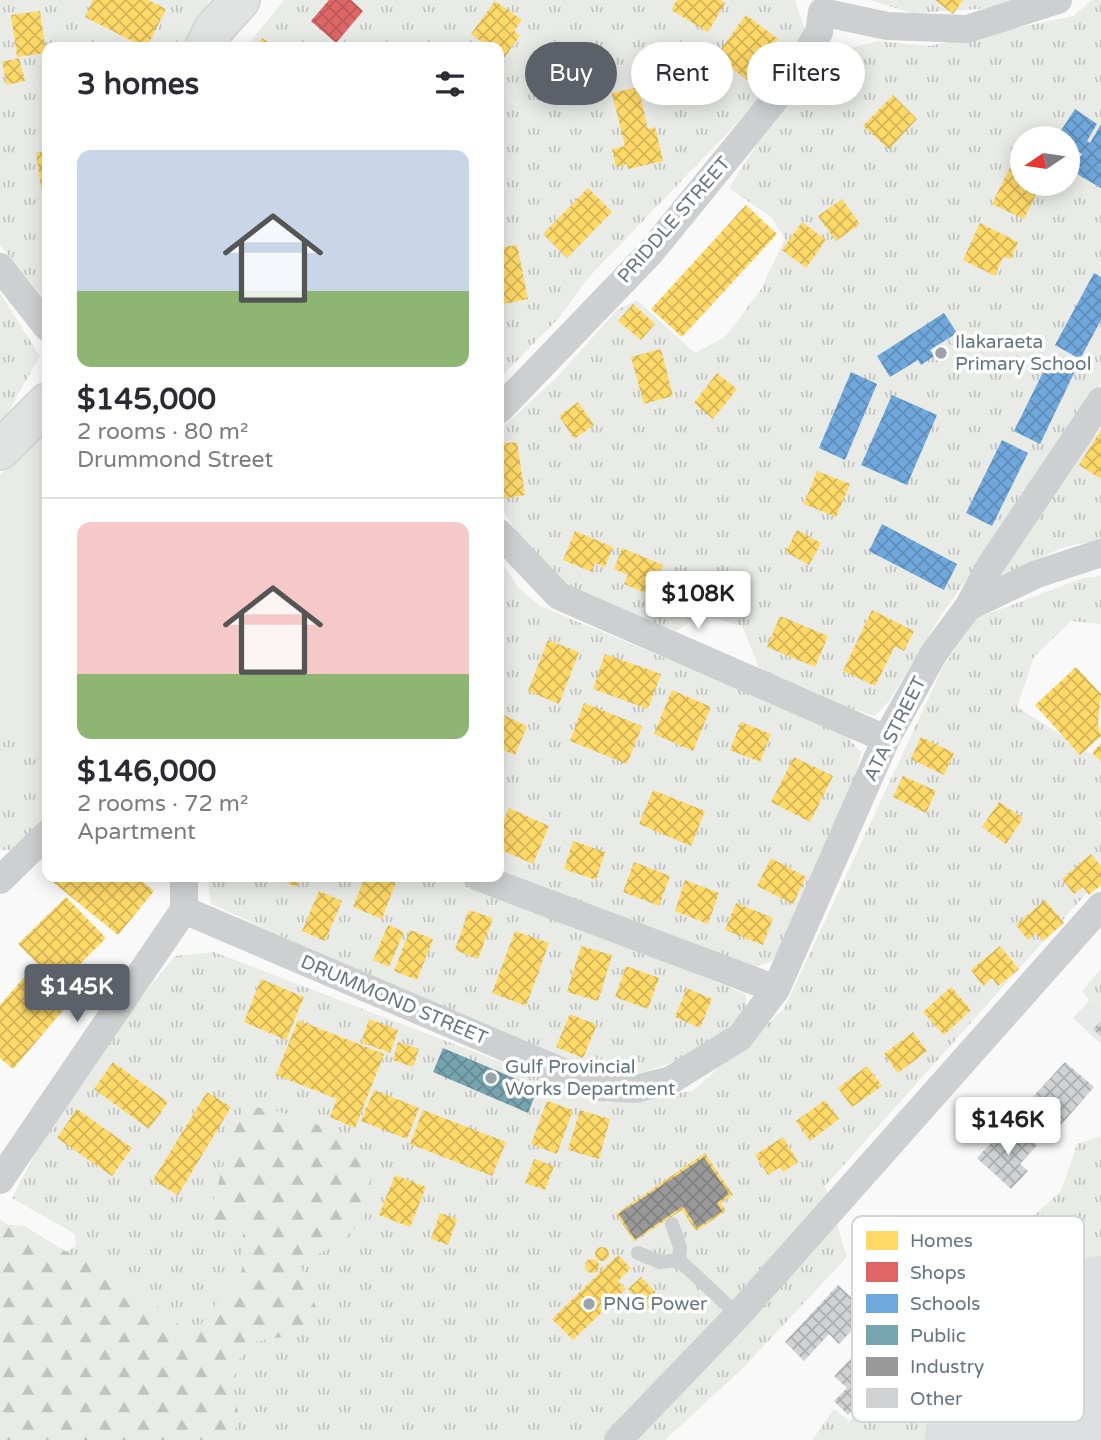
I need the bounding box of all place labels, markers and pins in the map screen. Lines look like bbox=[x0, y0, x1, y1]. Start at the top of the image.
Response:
place label: Ilakaraeta Primary School bbox=[955, 331, 1091, 375]
marker: Ilakaraeta Primary School bbox=[933, 345, 949, 361]
pin: $108K bbox=[649, 572, 747, 631]
pin: $145K bbox=[28, 964, 126, 1024]
place label: Gulf Provincial Works Department bbox=[505, 1056, 675, 1100]
marker: Gulf Provincial Works Department bbox=[483, 1070, 499, 1086]
pin: $146K bbox=[959, 1098, 1057, 1157]
place label: PNG Power bbox=[603, 1293, 708, 1315]
marker: PNG Power bbox=[581, 1296, 597, 1312]

